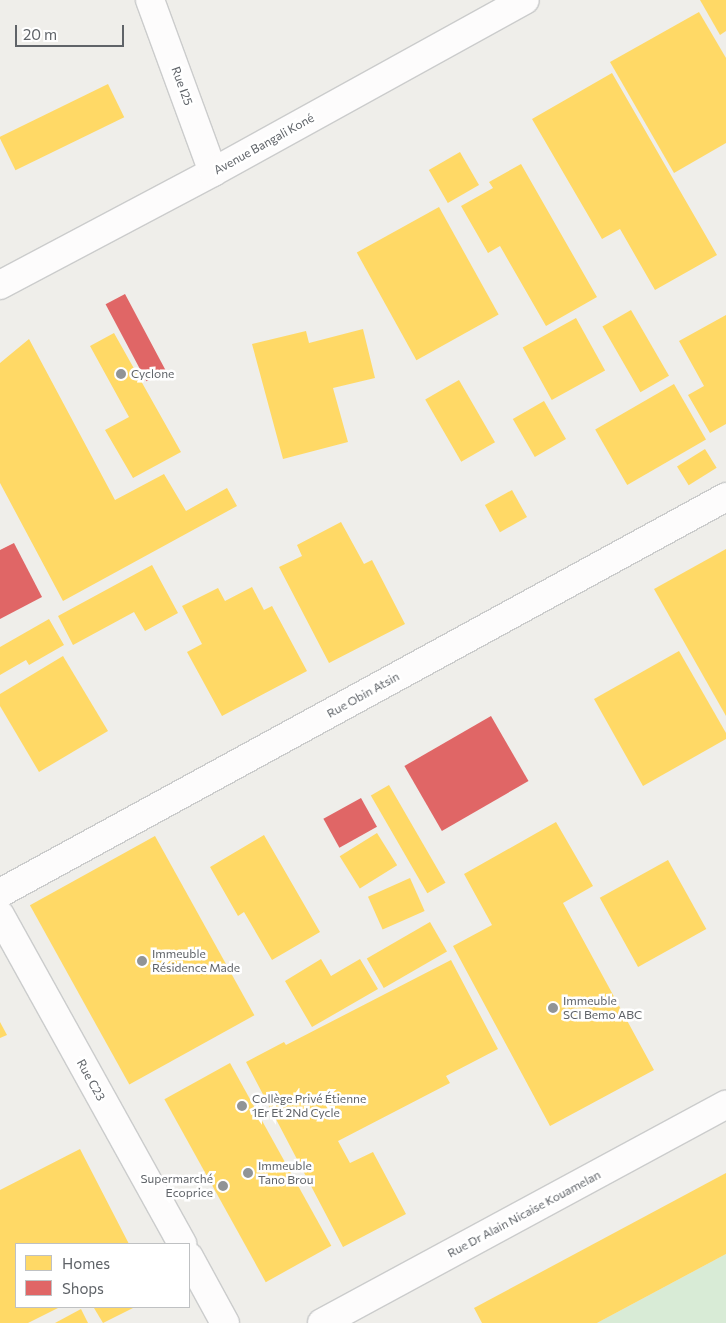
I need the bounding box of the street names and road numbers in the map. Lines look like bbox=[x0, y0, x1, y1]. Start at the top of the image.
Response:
street label: Rue I25 bbox=[168, 65, 196, 107]
street label: Avenue Bangali Koné bbox=[211, 110, 317, 178]
street label: Rue Obin Atsin bbox=[324, 669, 402, 721]
street label: Rue C23 bbox=[74, 1057, 108, 1103]
street label: Rue Dr Alain Nicaise Kouamelan bbox=[445, 1167, 603, 1261]

